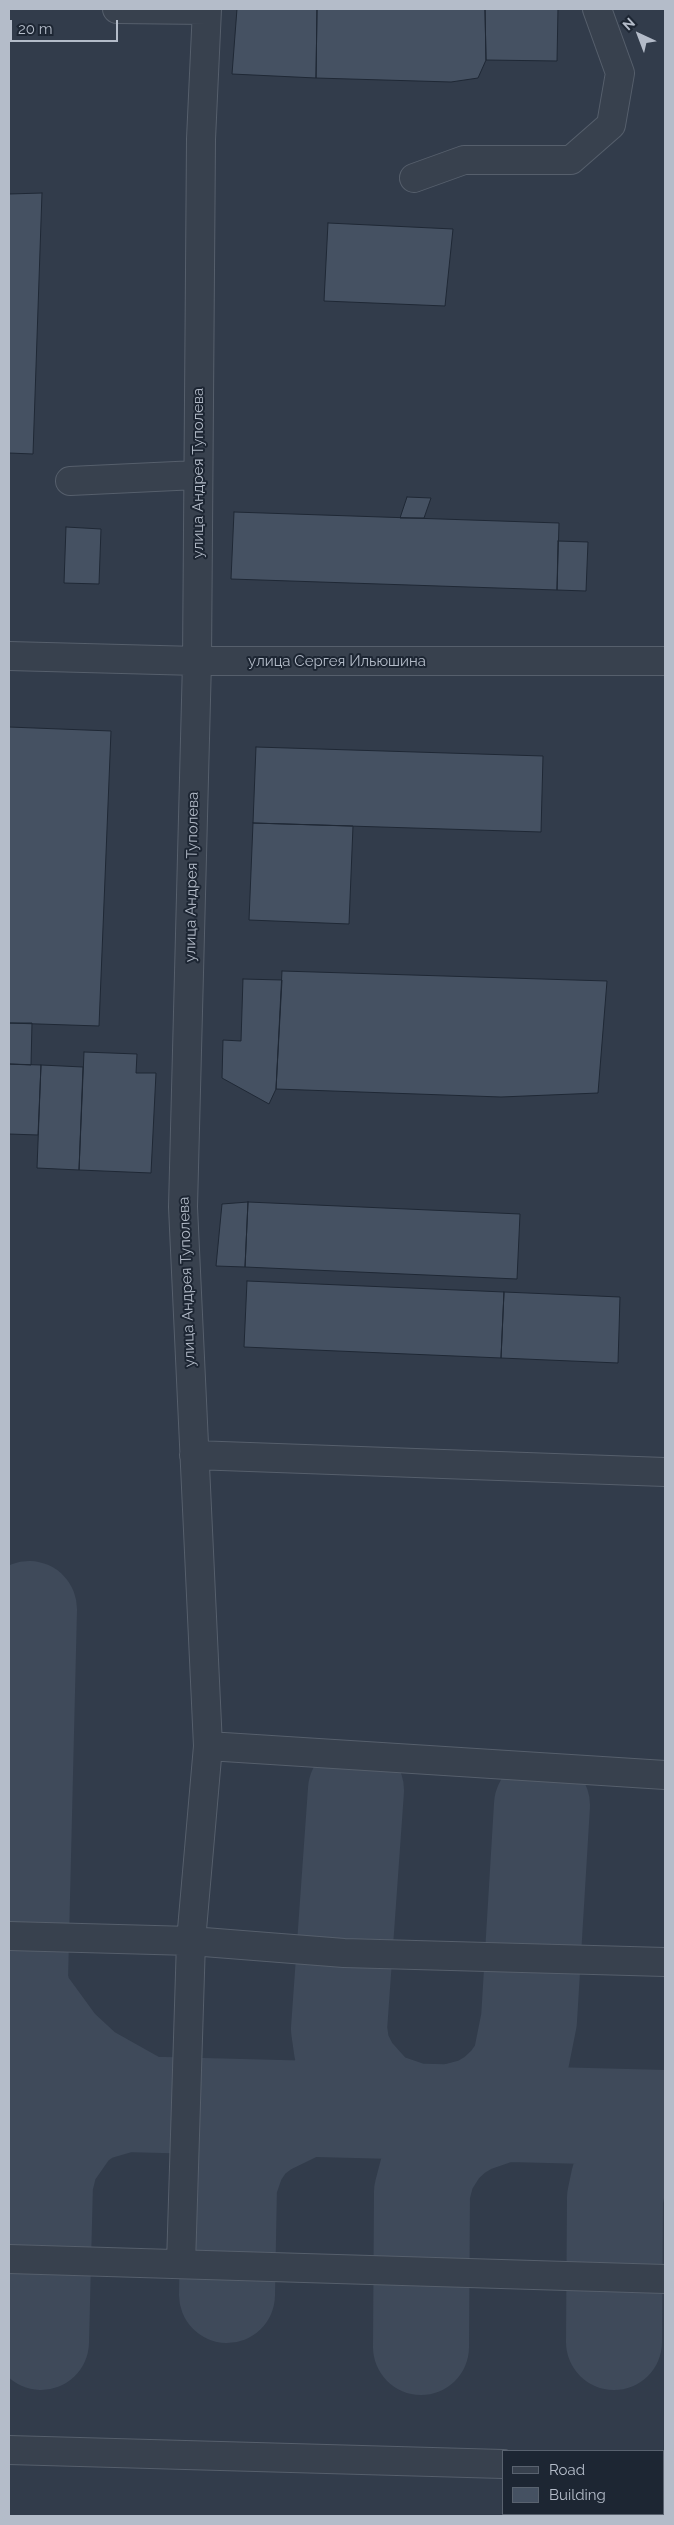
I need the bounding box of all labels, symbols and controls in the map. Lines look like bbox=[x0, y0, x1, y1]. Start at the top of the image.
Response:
scale bar bbox=[12, 10, 120, 42]
north arrow bbox=[614, 10, 664, 60]
text: N bbox=[619, 15, 638, 34]
text: 20 m bbox=[18, 20, 53, 38]
street label: улица Андрея Туполева bbox=[189, 388, 207, 558]
street label: улица Сергея Ильюшина bbox=[248, 652, 426, 670]
street label: улица Андрея Туполева bbox=[182, 792, 202, 962]
street label: улица Андрея Туполева bbox=[175, 1196, 199, 1368]
legend bbox=[502, 2450, 664, 2515]
text: Road bbox=[549, 2461, 585, 2479]
text: Building bbox=[549, 2486, 606, 2504]

